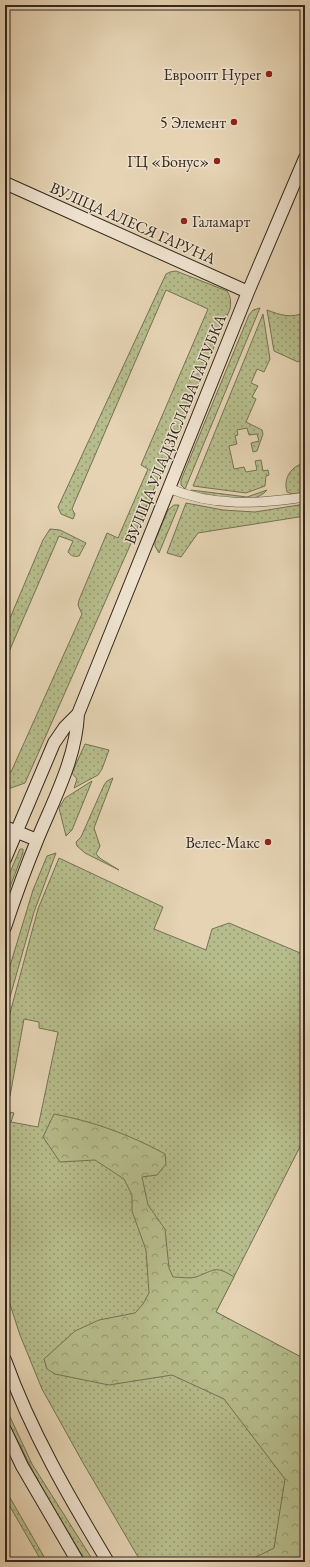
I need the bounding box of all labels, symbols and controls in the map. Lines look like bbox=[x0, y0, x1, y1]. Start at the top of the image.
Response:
place label: Евроопт Hyper bbox=[163, 64, 262, 85]
marker: Евроопт Hyper bbox=[264, 69, 274, 79]
place label: 5 Элемент bbox=[160, 112, 226, 133]
marker: 5 Элемент bbox=[229, 117, 239, 127]
place label: ГЦ «Бонус» bbox=[127, 151, 209, 172]
marker: ГЦ «Бонус» bbox=[212, 156, 222, 166]
street label: ВУЛІЦА АЛЕСЯ ГАРУНА bbox=[47, 177, 220, 269]
place label: Галамарт bbox=[192, 211, 251, 232]
marker: Галамарт bbox=[179, 216, 189, 226]
street label: ВУЛІЦА УЛАДЗІСЛАВА ГАЛУБКА bbox=[119, 310, 231, 547]
place label: Велес-Макс bbox=[185, 832, 260, 853]
marker: Велес-Макс bbox=[263, 837, 273, 847]

